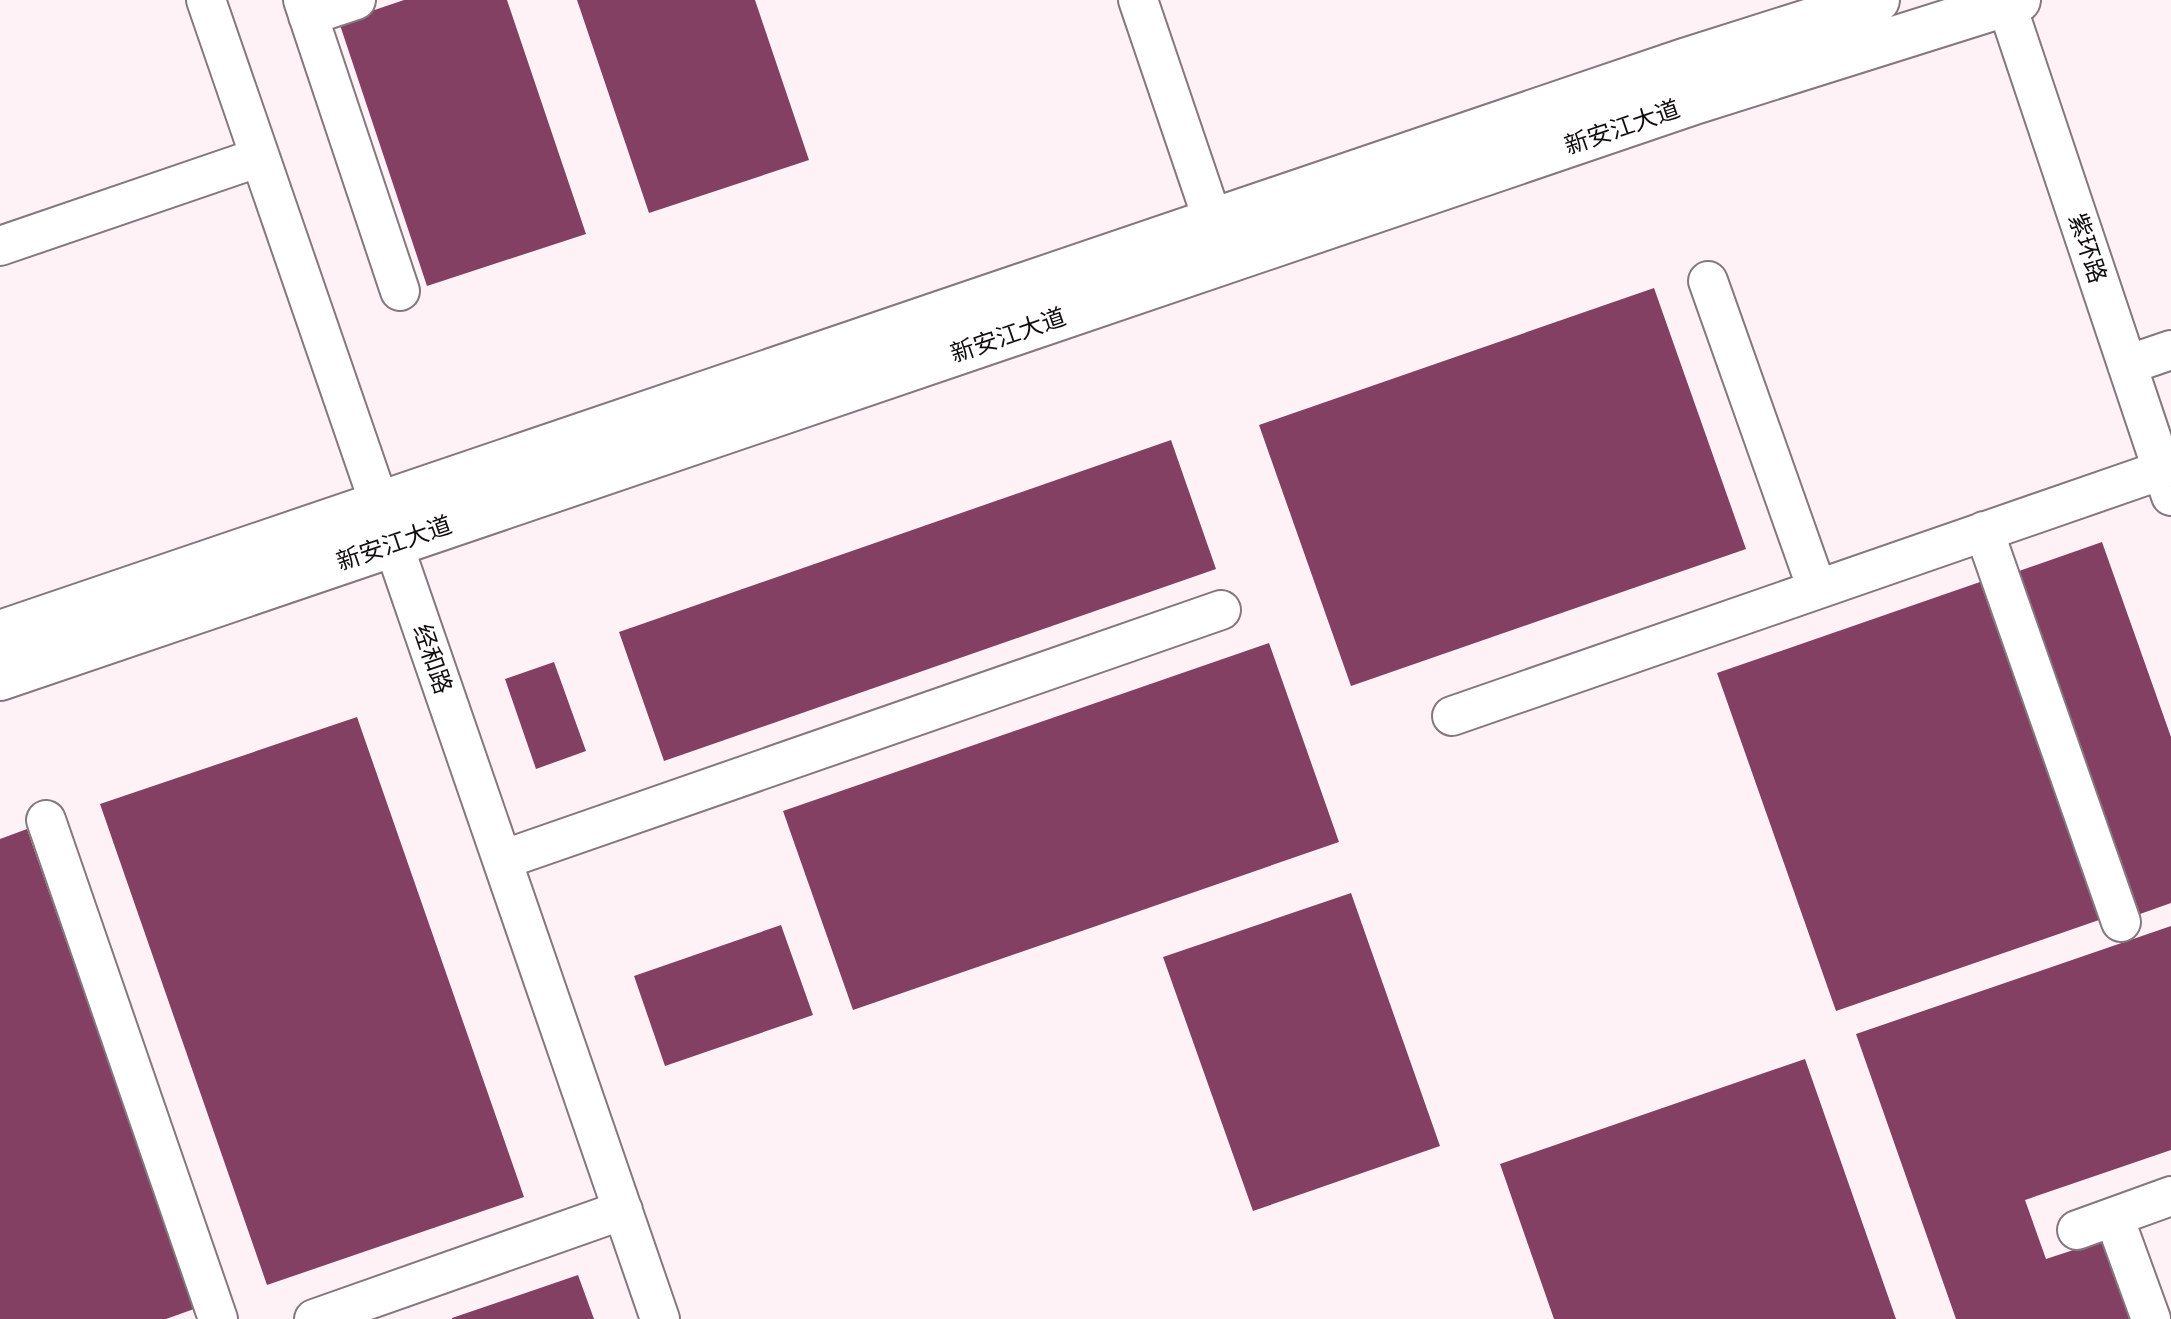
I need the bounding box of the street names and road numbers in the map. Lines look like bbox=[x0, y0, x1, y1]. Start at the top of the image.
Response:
street label: 新安江大道 bbox=[1561, 94, 1683, 160]
street label: 紫环路 bbox=[2063, 209, 2113, 287]
street label: 新安江大道 bbox=[947, 302, 1069, 368]
street label: 新安江大道 bbox=[333, 510, 455, 576]
street label: 经和路 bbox=[408, 620, 458, 698]

